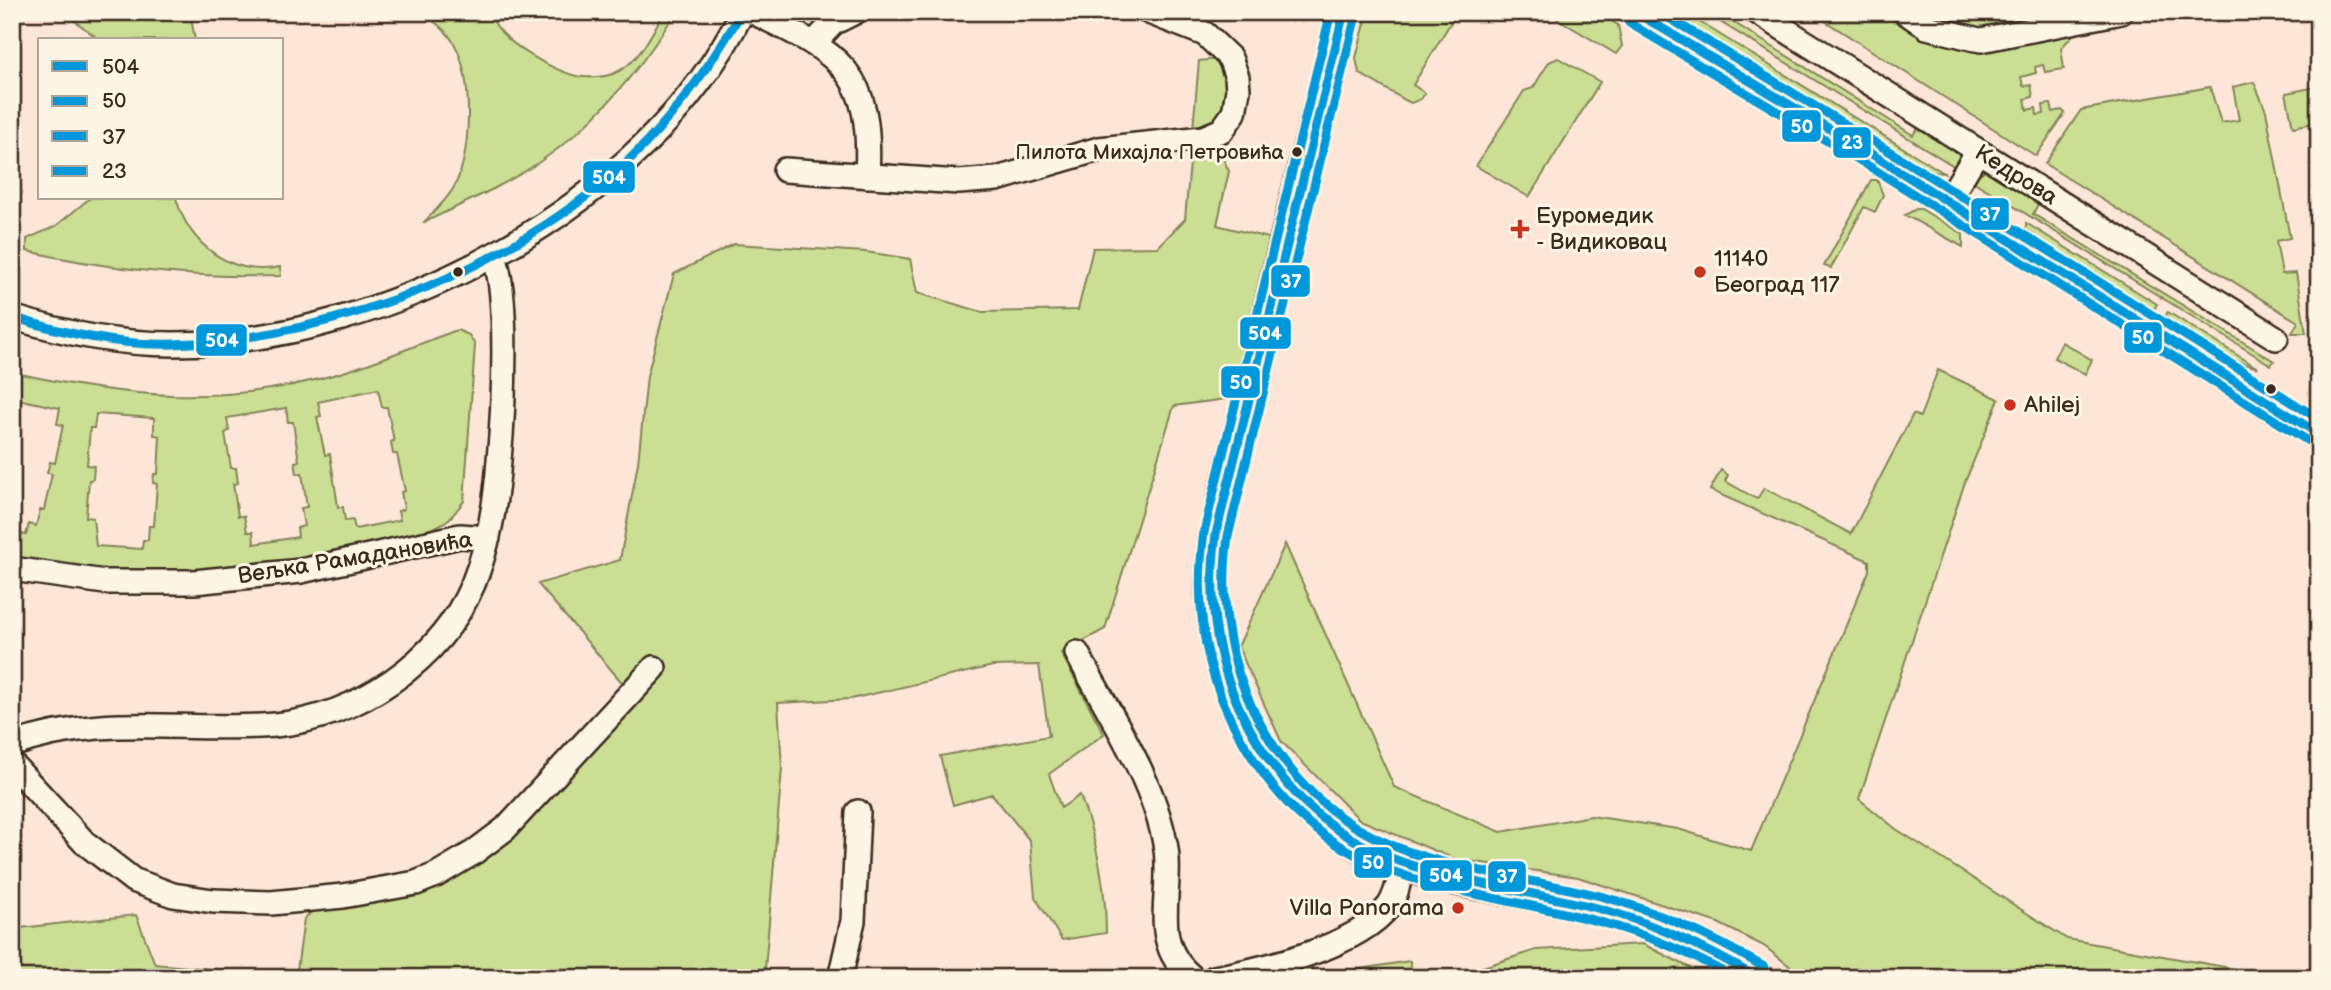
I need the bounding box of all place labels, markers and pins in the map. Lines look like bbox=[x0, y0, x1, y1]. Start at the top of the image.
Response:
place label: Пилота Михајла Петровића bbox=[1015, 140, 1285, 165]
marker: Пилота Михајла Петровића bbox=[1290, 145, 1304, 159]
place label: Еуромедик - Видиковац bbox=[1536, 202, 1667, 256]
marker: Еуромедик - Видиковац bbox=[1510, 219, 1530, 239]
place label: 11140 Београд 117 bbox=[1714, 245, 1840, 299]
marker: 11140 Београд 117 bbox=[1692, 264, 1708, 280]
unlabelled marker bbox=[451, 265, 465, 279]
unlabelled marker bbox=[2264, 382, 2278, 396]
place label: Ahilej bbox=[2024, 391, 2080, 419]
marker: Ahilej bbox=[2002, 397, 2018, 413]
place label: Villa Panorama bbox=[1290, 894, 1444, 922]
marker: Villa Panorama bbox=[1450, 900, 1466, 916]

